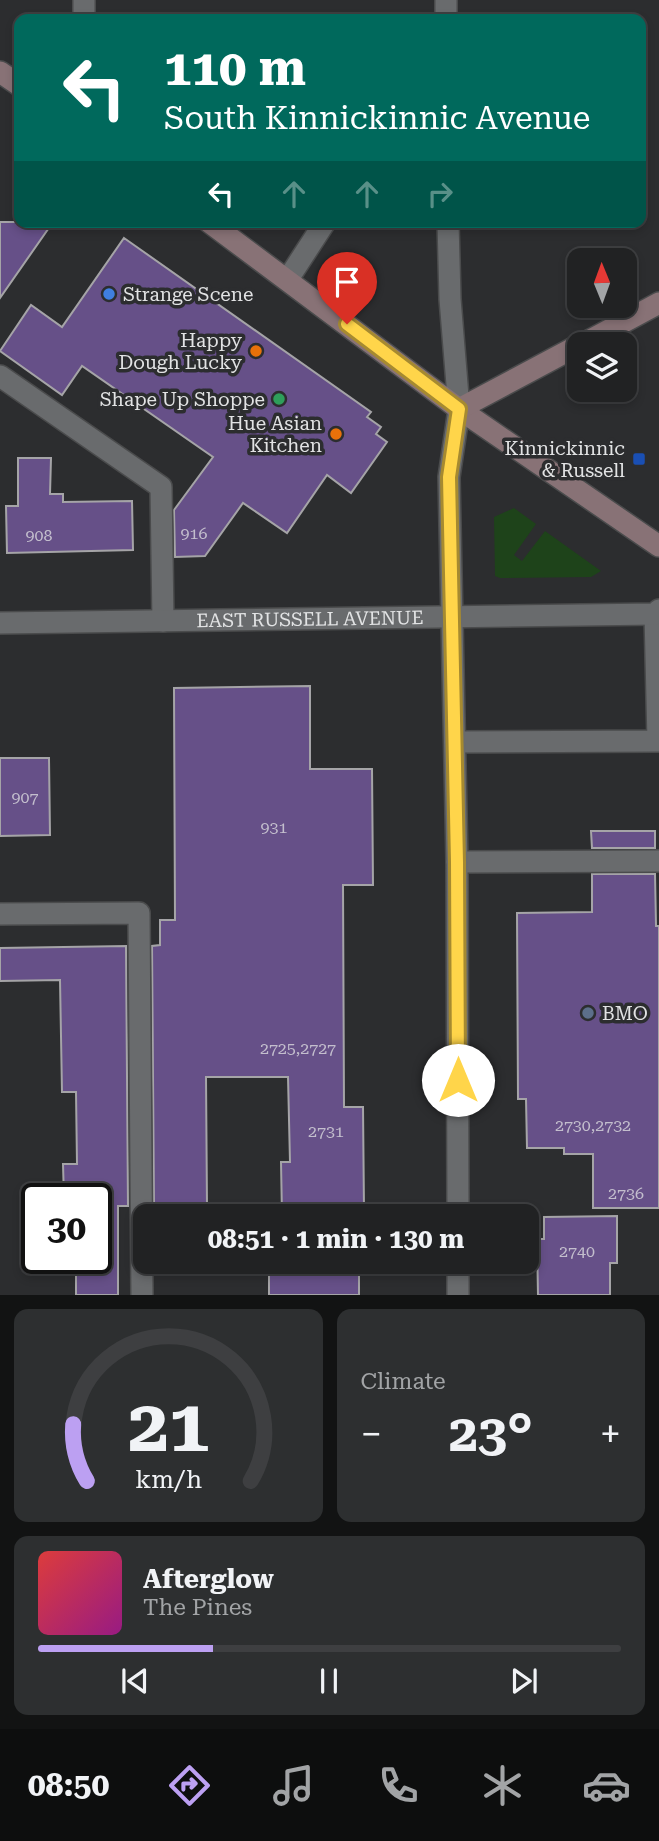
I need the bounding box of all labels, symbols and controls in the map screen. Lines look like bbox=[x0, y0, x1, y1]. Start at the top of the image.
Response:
text: 110 m bbox=[164, 40, 306, 97]
icon: left bbox=[49, 42, 140, 133]
text: South Kinnickinnic Avenue bbox=[164, 99, 590, 137]
icon: left bbox=[202, 175, 240, 213]
icon: ahead bbox=[275, 175, 313, 213]
icon: ahead bbox=[348, 175, 386, 213]
icon: right bbox=[421, 175, 459, 213]
north arrow bbox=[567, 248, 637, 318]
map controls bbox=[567, 248, 637, 402]
pin bbox=[317, 252, 377, 324]
icon: arrive bbox=[328, 263, 366, 301]
place label: Strange Scene bbox=[123, 283, 253, 306]
marker: Strange Scene bbox=[101, 286, 117, 302]
place label: Happy Dough Lucky bbox=[118, 329, 243, 374]
button: layers bbox=[567, 332, 637, 402]
marker: Happy Dough Lucky bbox=[248, 343, 264, 359]
place label: Shape Up Shoppe bbox=[100, 388, 265, 411]
marker: Shape Up Shoppe bbox=[271, 391, 287, 407]
place label: Hue Asian Kitchen bbox=[228, 412, 322, 457]
marker: Hue Asian Kitchen bbox=[328, 426, 344, 442]
place label: Kinnickinnic & Russell bbox=[505, 437, 625, 482]
marker: Kinnickinnic & Russell bbox=[631, 451, 647, 467]
house number: 916 bbox=[181, 524, 207, 543]
house number: 908 bbox=[26, 526, 52, 545]
street label: EAST RUSSELL AVENUE bbox=[196, 606, 424, 632]
house number: 907 bbox=[12, 788, 38, 807]
house number: 931 bbox=[261, 818, 287, 837]
place label: BMO bbox=[602, 1002, 648, 1025]
marker: BMO bbox=[580, 1005, 596, 1021]
house number: 2725,2727 bbox=[260, 1039, 336, 1058]
position arrow bbox=[421, 1043, 495, 1117]
house number: 2730,2732 bbox=[555, 1116, 631, 1135]
house number: 2731 bbox=[308, 1122, 344, 1141]
speed limit sign: 30 bbox=[21, 1183, 112, 1274]
house number: 2736 bbox=[608, 1184, 644, 1203]
text: 08:51 · 1 min · 130 m bbox=[208, 1224, 464, 1254]
house number: 2740 bbox=[559, 1242, 595, 1261]
text: Climate bbox=[361, 1368, 446, 1395]
text: 21 bbox=[127, 1385, 209, 1470]
text: 23° bbox=[449, 1403, 533, 1464]
text: − bbox=[361, 1412, 382, 1456]
text: + bbox=[600, 1412, 621, 1456]
text: km/h bbox=[135, 1465, 202, 1494]
text: Afterglow bbox=[143, 1564, 274, 1594]
text: The Pines bbox=[143, 1594, 252, 1621]
icon: previous bbox=[116, 1662, 154, 1700]
icon: pause bbox=[310, 1662, 348, 1700]
icon: next bbox=[505, 1662, 543, 1700]
icon: directions bbox=[165, 1761, 214, 1810]
icon: music bbox=[269, 1761, 318, 1810]
icon: phone bbox=[374, 1761, 423, 1810]
icon: climate bbox=[478, 1761, 527, 1810]
icon: car bbox=[582, 1761, 631, 1810]
text: 08:50 bbox=[28, 1766, 109, 1804]

